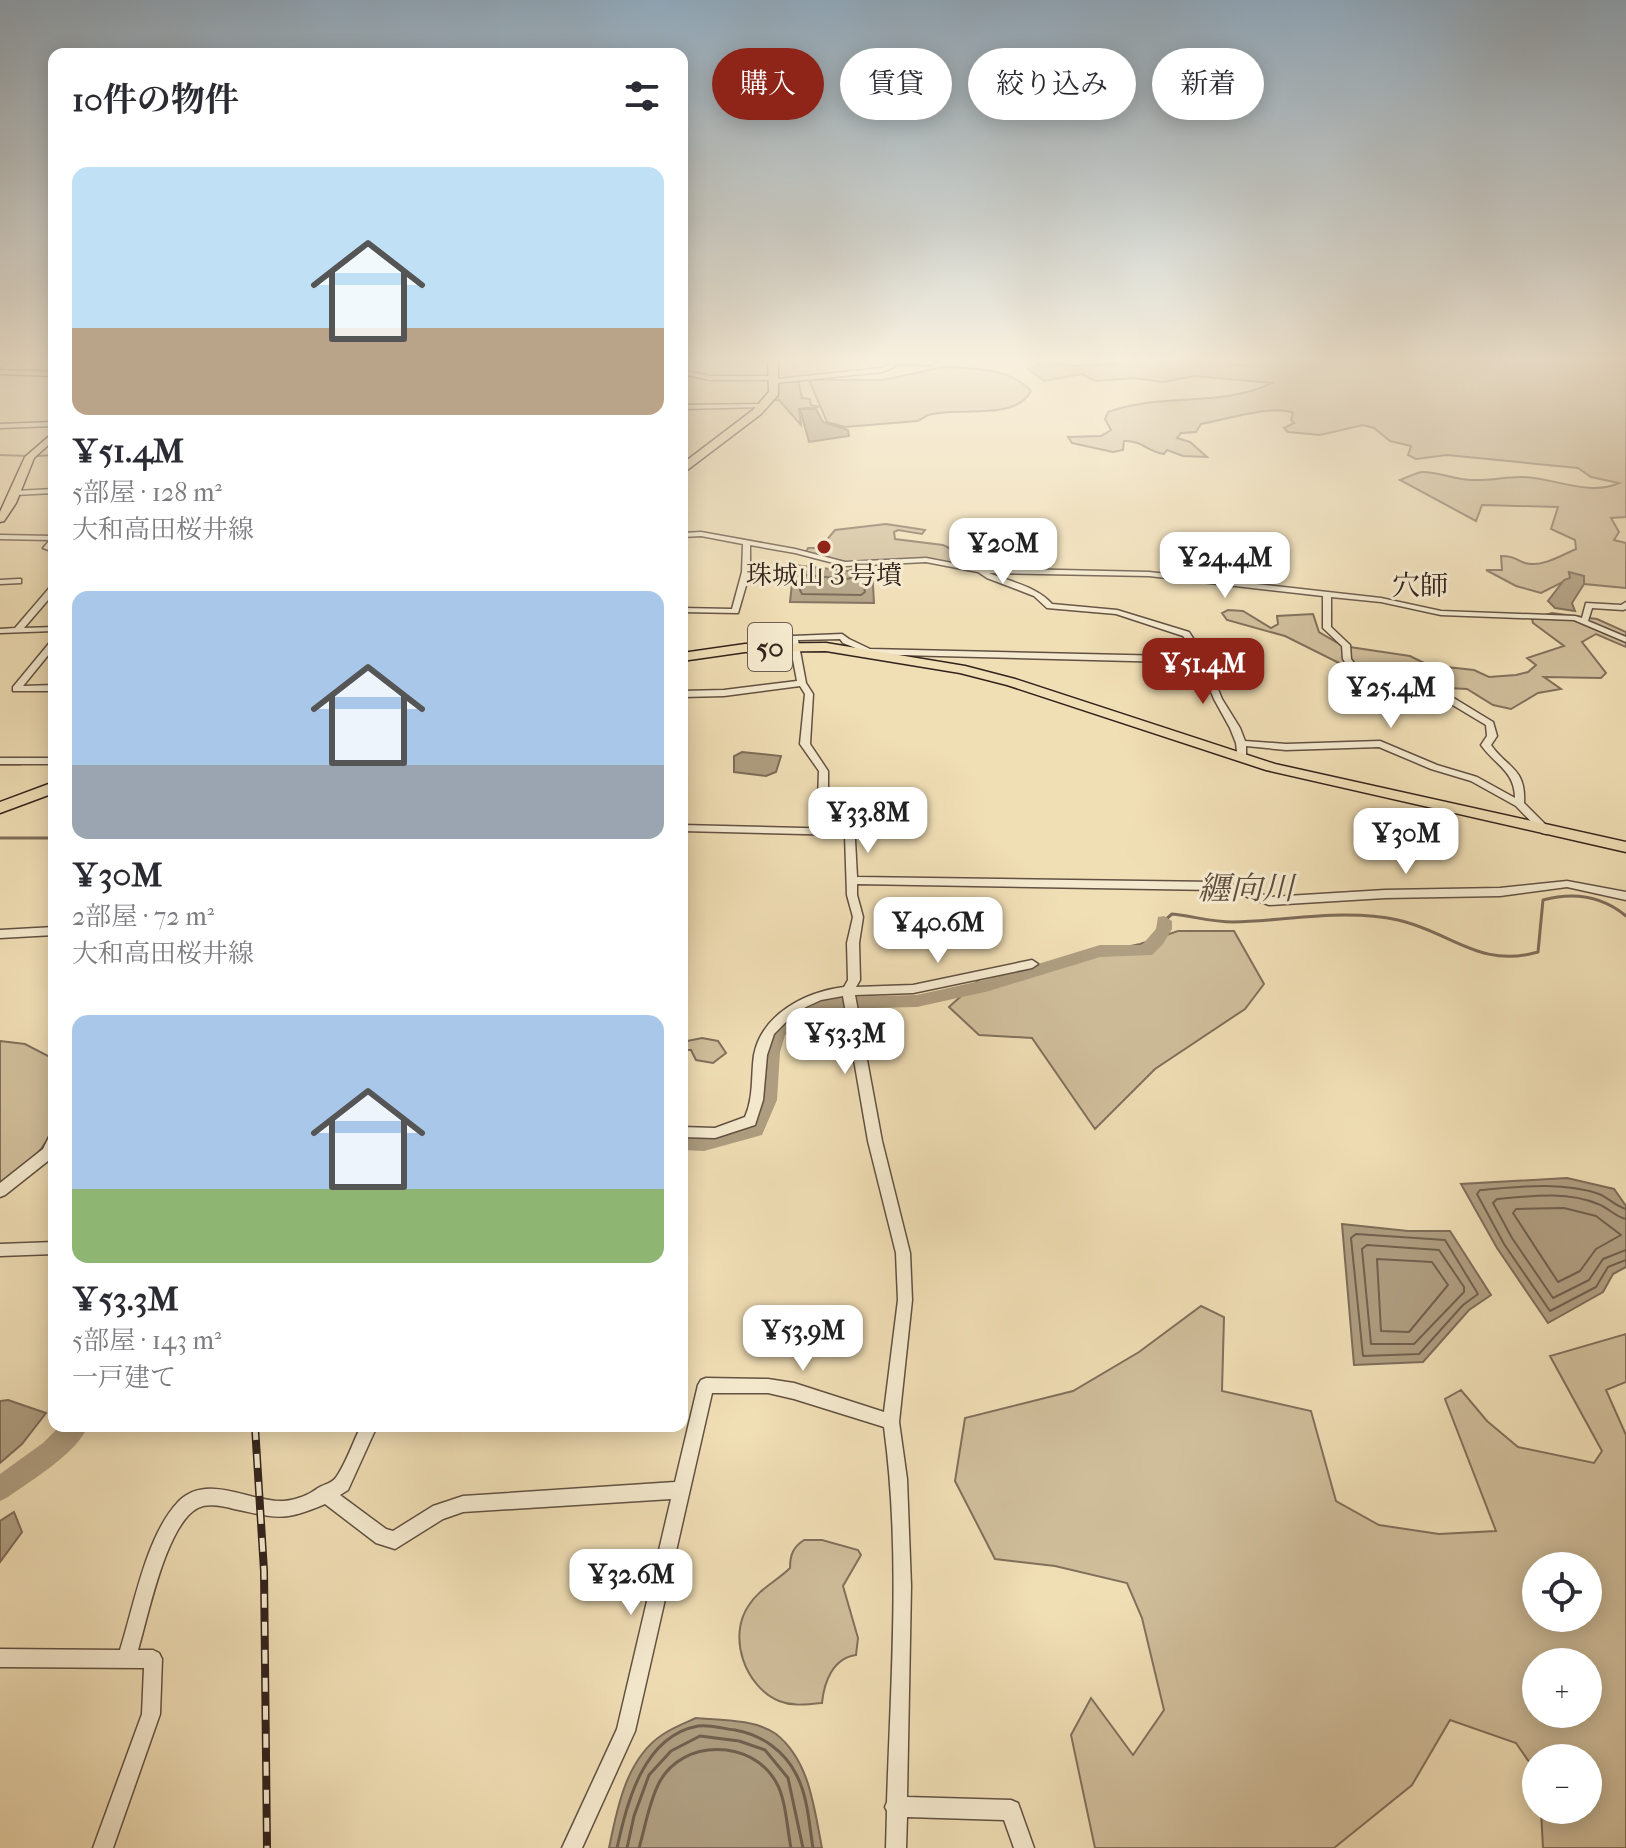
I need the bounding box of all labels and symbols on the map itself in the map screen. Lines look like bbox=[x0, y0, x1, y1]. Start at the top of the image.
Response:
pin: ¥20M bbox=[956, 518, 1050, 586]
pin: ¥24.4M bbox=[1160, 532, 1290, 600]
marker: 珠城山３号墳 bbox=[815, 538, 833, 556]
place label: 珠城山３号墳 bbox=[746, 560, 902, 591]
district label: 穴師 bbox=[1392, 569, 1448, 602]
road number: 50 bbox=[748, 623, 792, 671]
pin: ¥51.4M bbox=[1138, 638, 1268, 706]
pin: ¥25.4M bbox=[1326, 662, 1456, 730]
pin: ¥33.8M bbox=[803, 787, 933, 855]
pin: ¥30M bbox=[1359, 808, 1453, 876]
water label: 纒向川 bbox=[1198, 870, 1297, 907]
pin: ¥40.6M bbox=[873, 897, 1003, 965]
pin: ¥53.3M bbox=[780, 1008, 910, 1076]
pin: ¥53.9M bbox=[738, 1305, 868, 1373]
pin: ¥32.6M bbox=[566, 1549, 696, 1617]

